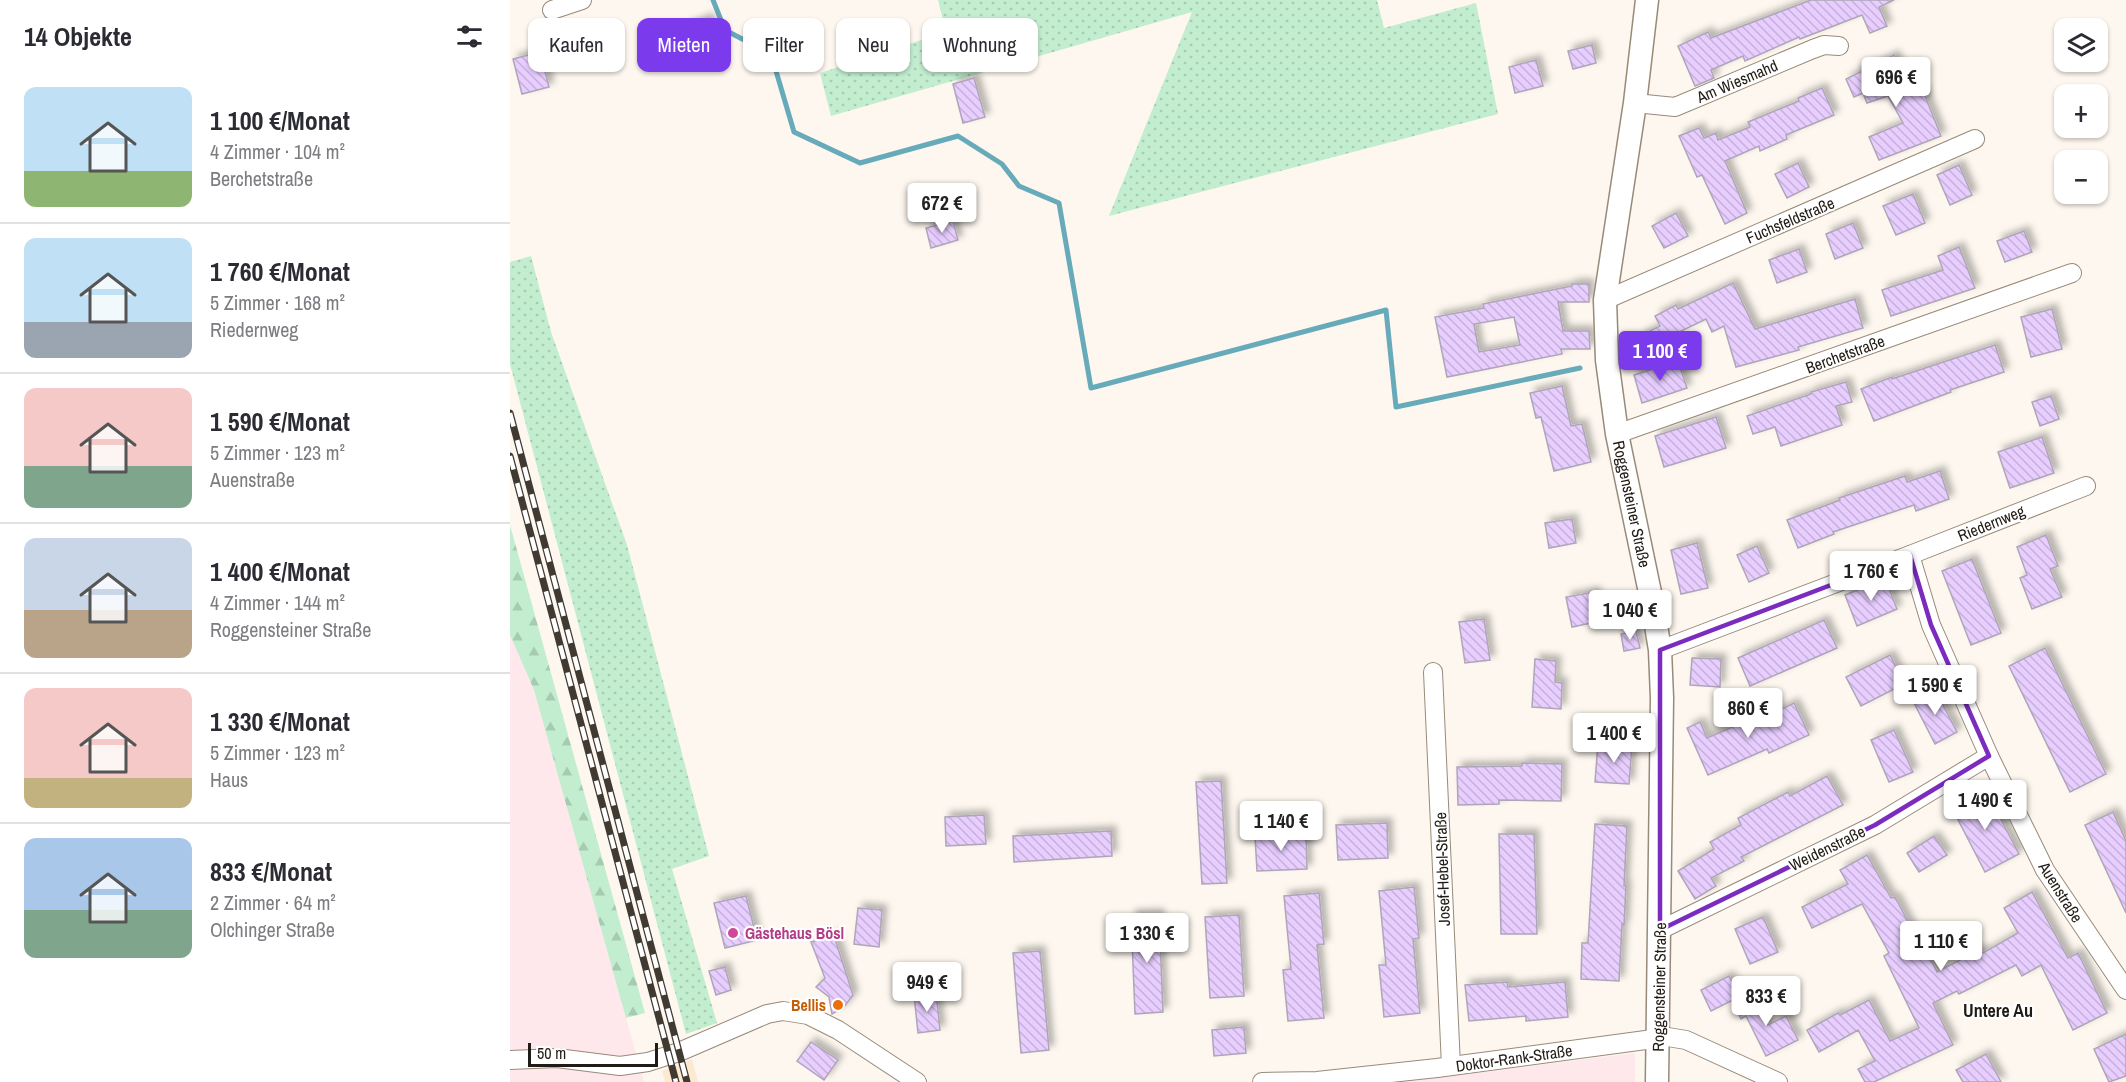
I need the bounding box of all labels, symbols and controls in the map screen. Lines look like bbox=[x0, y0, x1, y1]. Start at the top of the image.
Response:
chip: Kaufen bbox=[528, 18, 625, 72]
chip: Mieten bbox=[637, 18, 731, 72]
chip: Filter bbox=[743, 18, 824, 72]
chip: Neu bbox=[836, 18, 910, 72]
chip: Wohnung bbox=[922, 18, 1038, 72]
map controls bbox=[2054, 18, 2108, 204]
button: layers bbox=[2054, 18, 2108, 72]
text: 14 Objekte bbox=[24, 19, 132, 54]
icon: filters bbox=[453, 20, 486, 53]
street label: Am Wiesmahd bbox=[1692, 54, 1781, 108]
pin: 696 € bbox=[1854, 57, 1938, 108]
text: 696 € bbox=[1875, 63, 1917, 90]
button: + bbox=[2054, 84, 2108, 138]
text: 1 100 €/Monat bbox=[210, 103, 350, 138]
icon: home bbox=[72, 111, 144, 183]
text: 4 Zimmer · 104 m² bbox=[210, 138, 345, 165]
button: − bbox=[2054, 150, 2108, 204]
text: Berchetstraße bbox=[210, 165, 313, 192]
pin: 672 € bbox=[900, 183, 984, 234]
text: 672 € bbox=[921, 189, 963, 216]
street label: Fuchsfeldstraße bbox=[1742, 191, 1838, 249]
text: 1 760 €/Monat bbox=[210, 254, 350, 289]
icon: home bbox=[72, 262, 144, 334]
text: 5 Zimmer · 168 m² bbox=[210, 289, 345, 316]
text: Riedernweg bbox=[210, 316, 298, 343]
street label: Berchetstraße bbox=[1803, 330, 1887, 378]
pin: 1 100 € bbox=[1605, 331, 1715, 382]
text: 1 100 € bbox=[1633, 337, 1687, 364]
text: 1 590 €/Monat bbox=[210, 404, 350, 439]
icon: home bbox=[72, 412, 144, 484]
text: 5 Zimmer · 123 m² bbox=[210, 439, 345, 466]
street label: Roggensteiner Straße bbox=[1608, 439, 1656, 569]
text: Auenstraße bbox=[210, 466, 295, 493]
street label: Riedernweg bbox=[1954, 499, 2029, 546]
pin: 1 760 € bbox=[1816, 551, 1926, 602]
text: 1 400 €/Monat bbox=[210, 554, 350, 589]
text: 1 760 € bbox=[1844, 557, 1898, 584]
icon: home bbox=[72, 562, 144, 634]
text: 4 Zimmer · 144 m² bbox=[210, 589, 345, 616]
pin: 1 040 € bbox=[1575, 590, 1685, 641]
text: 1 040 € bbox=[1603, 596, 1657, 623]
text: Roggensteiner Straße bbox=[210, 616, 371, 643]
pin: 1 590 € bbox=[1880, 665, 1990, 716]
text: 1 590 € bbox=[1908, 671, 1962, 698]
pin: 860 € bbox=[1706, 688, 1790, 739]
text: 860 € bbox=[1727, 694, 1769, 721]
text: 1 330 €/Monat bbox=[210, 704, 350, 739]
icon: home bbox=[72, 712, 144, 784]
pin: 1 400 € bbox=[1559, 713, 1669, 764]
text: 1 400 € bbox=[1587, 719, 1641, 746]
text: 5 Zimmer · 123 m² bbox=[210, 739, 345, 766]
text: Haus bbox=[210, 766, 248, 793]
pin: 1 490 € bbox=[1930, 780, 2040, 831]
text: 1 490 € bbox=[1958, 786, 2012, 813]
pin: 1 140 € bbox=[1226, 801, 1336, 852]
text: 1 140 € bbox=[1254, 807, 1308, 834]
street label: Josef-Hebel-Straße bbox=[1429, 812, 1455, 926]
street label: Weidenstraße bbox=[1785, 820, 1869, 876]
text: 833 €/Monat bbox=[210, 854, 332, 889]
street label: Auenstraße bbox=[2033, 857, 2088, 927]
icon: home bbox=[72, 862, 144, 934]
text: 2 Zimmer · 64 m² bbox=[210, 889, 336, 916]
pin: 1 330 € bbox=[1092, 913, 1202, 964]
text: Olchinger Straße bbox=[210, 916, 335, 943]
text: 1 330 € bbox=[1120, 919, 1174, 946]
pin: 1 110 € bbox=[1886, 921, 1996, 972]
place label: Gästehaus Bösl bbox=[745, 922, 844, 944]
street label: Roggensteiner Straße bbox=[1647, 922, 1671, 1052]
marker: Gästehaus Bösl bbox=[726, 926, 740, 940]
text: 1 110 € bbox=[1914, 927, 1968, 954]
pin: 949 € bbox=[885, 962, 969, 1013]
text: 949 € bbox=[906, 968, 948, 995]
pin: 833 € bbox=[1724, 976, 1808, 1027]
text: 833 € bbox=[1745, 982, 1787, 1009]
place label: Bellis bbox=[791, 994, 826, 1016]
marker: Bellis bbox=[831, 998, 845, 1012]
district label: Untere Au bbox=[1963, 998, 2033, 1023]
street label: Doktor-Rank-Straße bbox=[1454, 1039, 1574, 1077]
scale bar bbox=[528, 1040, 658, 1068]
text: 50 m bbox=[537, 1042, 566, 1064]

